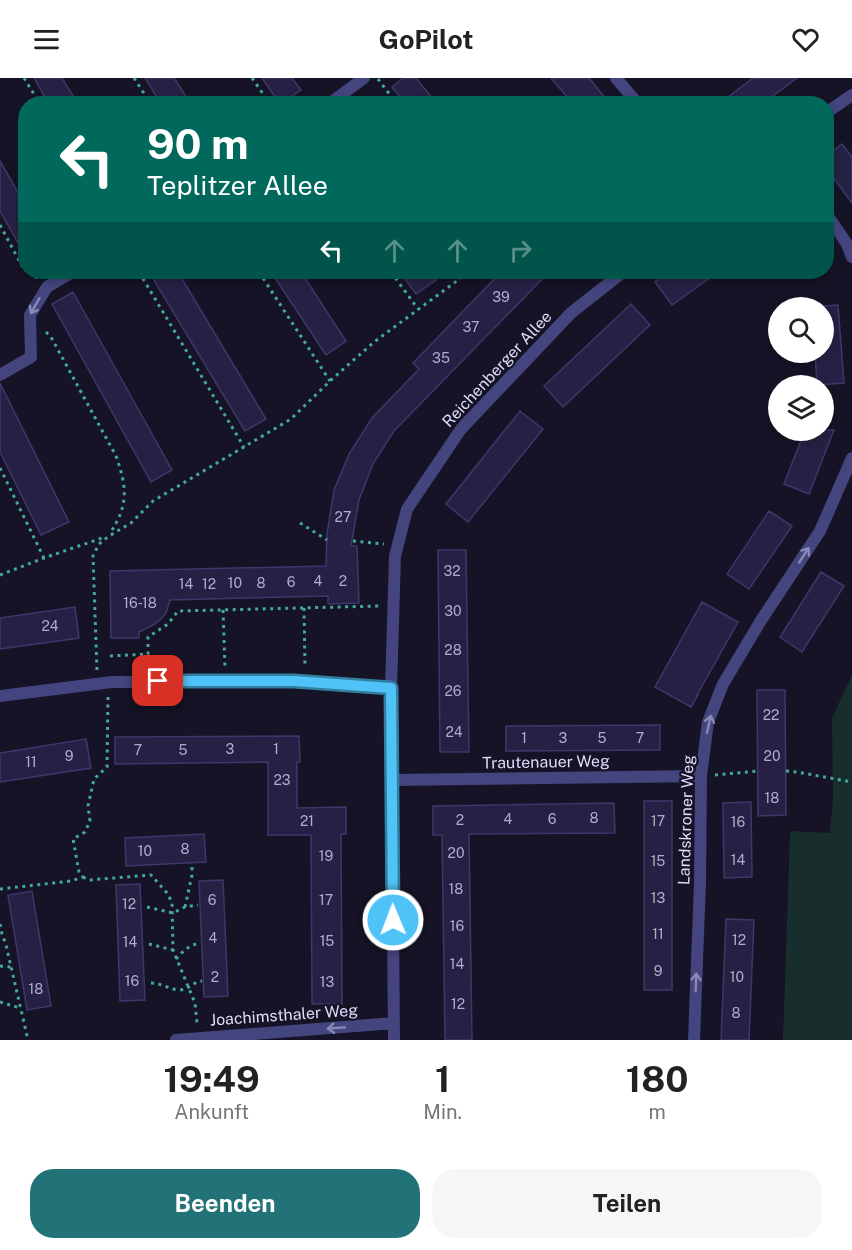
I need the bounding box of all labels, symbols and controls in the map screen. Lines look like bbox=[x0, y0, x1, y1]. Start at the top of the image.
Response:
icon: menu bbox=[30, 23, 63, 56]
text: GoPilot bbox=[379, 23, 473, 55]
icon: heart bbox=[789, 23, 822, 56]
text: 90 m bbox=[147, 119, 249, 168]
icon: left bbox=[48, 120, 126, 198]
text: Teplitzer Allee bbox=[147, 169, 328, 201]
icon: left bbox=[315, 234, 348, 267]
icon: ahead bbox=[378, 234, 411, 267]
icon: ahead bbox=[441, 234, 474, 267]
icon: right bbox=[504, 234, 537, 267]
house number: 39 bbox=[492, 289, 510, 305]
one-way arrow bbox=[29, 297, 41, 314]
map controls bbox=[768, 297, 834, 441]
button: search bbox=[768, 297, 834, 363]
street label: Reichenberger Allee bbox=[438, 307, 556, 431]
house number: 37 bbox=[463, 319, 479, 335]
house number: 35 bbox=[432, 350, 450, 366]
button: layers bbox=[768, 375, 834, 441]
house number: 27 bbox=[335, 509, 351, 525]
one-way arrow bbox=[798, 547, 810, 564]
house number: 32 bbox=[443, 563, 461, 579]
house number: 4 bbox=[314, 573, 323, 589]
house number: 2 bbox=[339, 573, 347, 589]
house number: 6 bbox=[287, 574, 296, 590]
house number: 10 bbox=[228, 575, 242, 591]
house number: 8 bbox=[256, 575, 266, 591]
house number: 14 bbox=[179, 576, 193, 592]
house number: 12 bbox=[202, 576, 216, 592]
house number: 16-18 bbox=[123, 595, 157, 611]
house number: 30 bbox=[444, 603, 462, 619]
house number: 24 bbox=[41, 618, 59, 634]
house number: 28 bbox=[444, 642, 462, 658]
pin bbox=[132, 655, 183, 706]
icon: arrive bbox=[141, 664, 174, 697]
house number: 26 bbox=[444, 683, 462, 699]
house number: 22 bbox=[763, 707, 779, 723]
one-way arrow bbox=[704, 715, 715, 735]
house number: 24 bbox=[445, 724, 463, 740]
house number: 1 bbox=[521, 730, 527, 746]
house number: 3 bbox=[559, 730, 568, 746]
house number: 5 bbox=[598, 730, 607, 746]
house number: 7 bbox=[636, 730, 644, 746]
house number: 3 bbox=[226, 741, 235, 757]
house number: 1 bbox=[273, 741, 279, 757]
house number: 7 bbox=[134, 742, 142, 758]
house number: 5 bbox=[179, 742, 188, 758]
house number: 9 bbox=[65, 748, 74, 764]
house number: 20 bbox=[764, 748, 780, 764]
street label: Trautenauer Weg bbox=[482, 751, 610, 773]
house number: 11 bbox=[25, 754, 37, 770]
street label: Landskroner Weg bbox=[674, 754, 698, 886]
house number: 23 bbox=[273, 772, 291, 788]
house number: 18 bbox=[765, 790, 779, 806]
house number: 8 bbox=[589, 810, 599, 826]
house number: 4 bbox=[504, 811, 513, 827]
house number: 6 bbox=[548, 811, 557, 827]
house number: 2 bbox=[456, 812, 464, 828]
house number: 21 bbox=[300, 813, 314, 829]
house number: 17 bbox=[651, 813, 665, 829]
house number: 16 bbox=[731, 814, 745, 830]
house number: 8 bbox=[180, 841, 190, 857]
house number: 10 bbox=[138, 843, 152, 859]
house number: 20 bbox=[448, 845, 464, 861]
house number: 19 bbox=[319, 848, 333, 864]
house number: 14 bbox=[731, 852, 745, 868]
house number: 15 bbox=[651, 853, 665, 869]
house number: 18 bbox=[449, 881, 463, 897]
position arrow bbox=[361, 888, 425, 952]
house number: 13 bbox=[651, 890, 665, 906]
house number: 6 bbox=[208, 892, 217, 908]
house number: 17 bbox=[319, 892, 333, 908]
house number: 12 bbox=[122, 896, 136, 912]
house number: 16 bbox=[450, 918, 464, 934]
house number: 11 bbox=[652, 926, 664, 942]
house number: 4 bbox=[209, 930, 218, 946]
house number: 12 bbox=[732, 932, 746, 948]
house number: 15 bbox=[320, 933, 334, 949]
house number: 14 bbox=[123, 934, 137, 950]
house number: 14 bbox=[450, 956, 464, 972]
house number: 9 bbox=[654, 963, 663, 979]
house number: 2 bbox=[211, 969, 219, 985]
house number: 10 bbox=[730, 969, 744, 985]
one-way arrow bbox=[691, 972, 702, 992]
house number: 16 bbox=[125, 973, 139, 989]
house number: 13 bbox=[320, 974, 334, 990]
house number: 18 bbox=[29, 981, 43, 997]
house number: 12 bbox=[451, 996, 465, 1012]
street label: Joachimsthaler Weg bbox=[209, 1000, 359, 1030]
house number: 8 bbox=[731, 1005, 741, 1021]
one-way arrow bbox=[326, 1023, 346, 1034]
text: 19:49 bbox=[164, 1058, 260, 1100]
text: 1 bbox=[435, 1058, 450, 1100]
text: 180 bbox=[626, 1058, 688, 1100]
text: Ankunft bbox=[174, 1100, 249, 1124]
text: Min. bbox=[423, 1100, 462, 1124]
text: m bbox=[648, 1100, 666, 1124]
button: Beenden bbox=[30, 1169, 420, 1238]
button: Teilen bbox=[432, 1169, 822, 1238]

